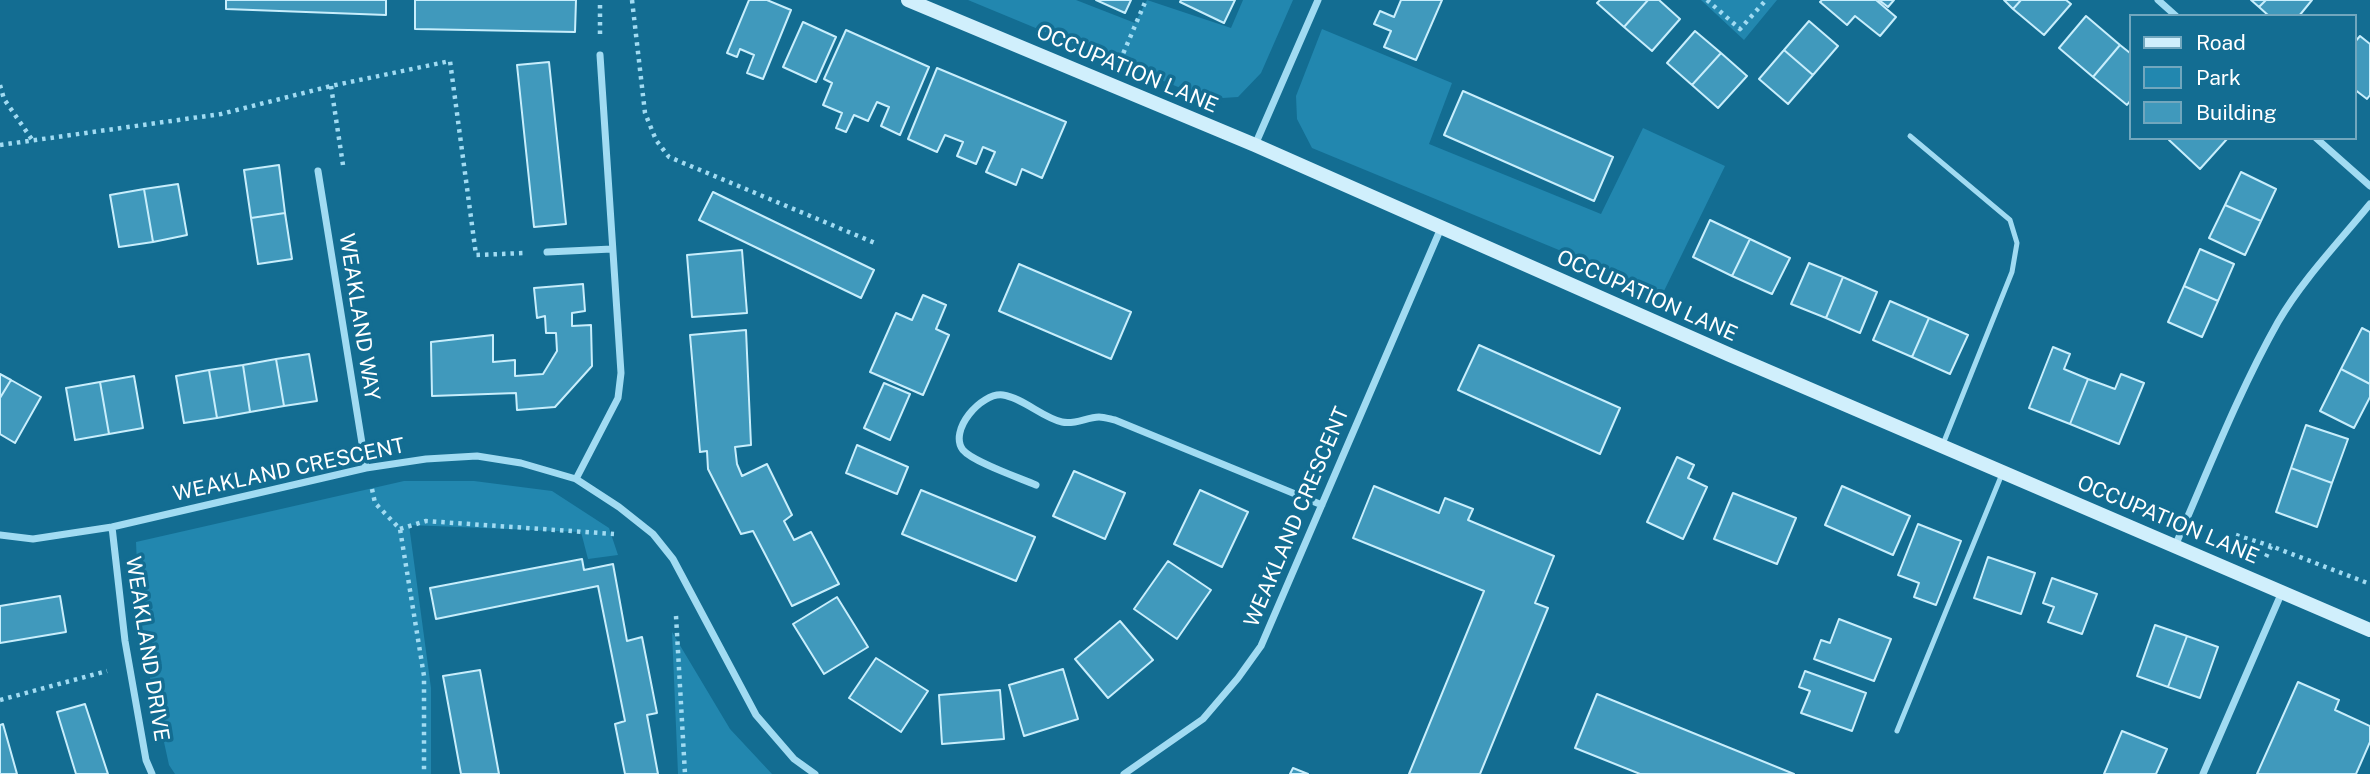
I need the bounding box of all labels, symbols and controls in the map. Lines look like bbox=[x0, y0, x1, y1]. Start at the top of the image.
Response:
legend bbox=[2128, 14, 2356, 140]
street label: OCCUPATION LANE bbox=[1032, 19, 1222, 119]
text: Road bbox=[2196, 30, 2246, 55]
text: Park bbox=[2196, 65, 2241, 90]
text: Building bbox=[2196, 100, 2277, 125]
street label: WEAKLAND WAY bbox=[333, 232, 385, 402]
street label: OCCUPATION LANE bbox=[1553, 245, 1741, 347]
street label: WEAKLAND CRESCENT bbox=[1239, 403, 1355, 631]
street label: WEAKLAND CRESCENT bbox=[171, 433, 407, 507]
street label: OCCUPATION LANE bbox=[2073, 470, 2263, 570]
street label: WEAKLAND DRIVE bbox=[120, 555, 174, 743]

